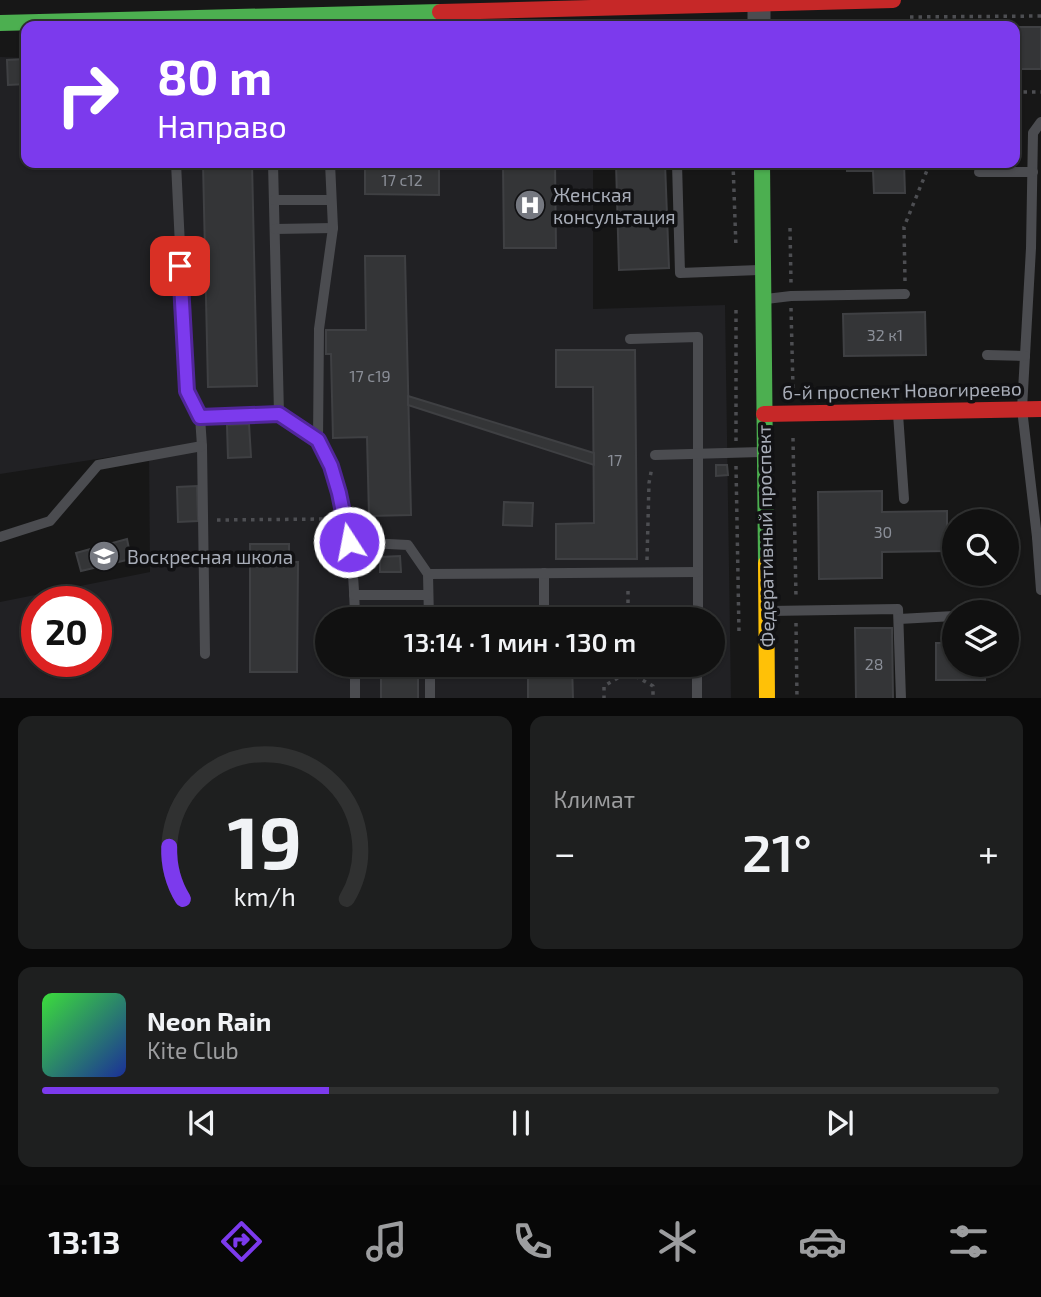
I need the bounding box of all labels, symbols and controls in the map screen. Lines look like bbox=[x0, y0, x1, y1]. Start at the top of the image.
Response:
text: 80 m bbox=[157, 46, 272, 105]
icon: right bbox=[42, 49, 133, 140]
text: Направо bbox=[157, 106, 287, 144]
house number: 17 с12 bbox=[381, 170, 423, 189]
place label: Женская консультация bbox=[553, 183, 676, 229]
hospital icon: Женская консультация bbox=[513, 188, 547, 222]
pin bbox=[150, 236, 210, 296]
icon: arrive bbox=[161, 247, 199, 285]
house number: 32 к1 bbox=[867, 325, 903, 344]
house number: 17 с19 bbox=[349, 366, 391, 385]
street label: 6-й проспект Новогиреево bbox=[782, 376, 1022, 404]
street label: Федеративный проспект bbox=[752, 424, 778, 648]
house number: 17 bbox=[608, 450, 622, 469]
position arrow bbox=[312, 505, 386, 579]
map controls bbox=[942, 509, 1019, 677]
button: search bbox=[942, 509, 1019, 586]
house number: 30 bbox=[874, 522, 892, 541]
school or university icon: Воскресная школа bbox=[87, 539, 121, 573]
place label: Воскресная школа bbox=[127, 545, 293, 568]
speed limit sign: 20 bbox=[21, 586, 112, 677]
button: layers bbox=[942, 600, 1019, 677]
text: 13:14 · 1 мин · 130 m bbox=[404, 626, 636, 657]
house number: 28 bbox=[865, 654, 883, 673]
text: Климат bbox=[554, 785, 635, 813]
text: 19 bbox=[228, 796, 302, 884]
text: 21° bbox=[742, 820, 812, 882]
text: − bbox=[554, 829, 576, 875]
text: + bbox=[978, 829, 999, 875]
text: km/h bbox=[234, 880, 296, 910]
text: Neon Rain bbox=[147, 1005, 271, 1036]
text: Kite Club bbox=[147, 1036, 239, 1064]
icon: previous bbox=[183, 1104, 221, 1142]
icon: pause bbox=[502, 1104, 540, 1142]
icon: next bbox=[821, 1104, 859, 1142]
icon: directions bbox=[217, 1217, 266, 1266]
icon: music bbox=[362, 1217, 411, 1266]
icon: phone bbox=[508, 1217, 557, 1266]
icon: climate bbox=[653, 1217, 702, 1266]
icon: car bbox=[798, 1217, 847, 1266]
icon: filters bbox=[944, 1217, 993, 1266]
text: 13:13 bbox=[48, 1222, 120, 1260]

